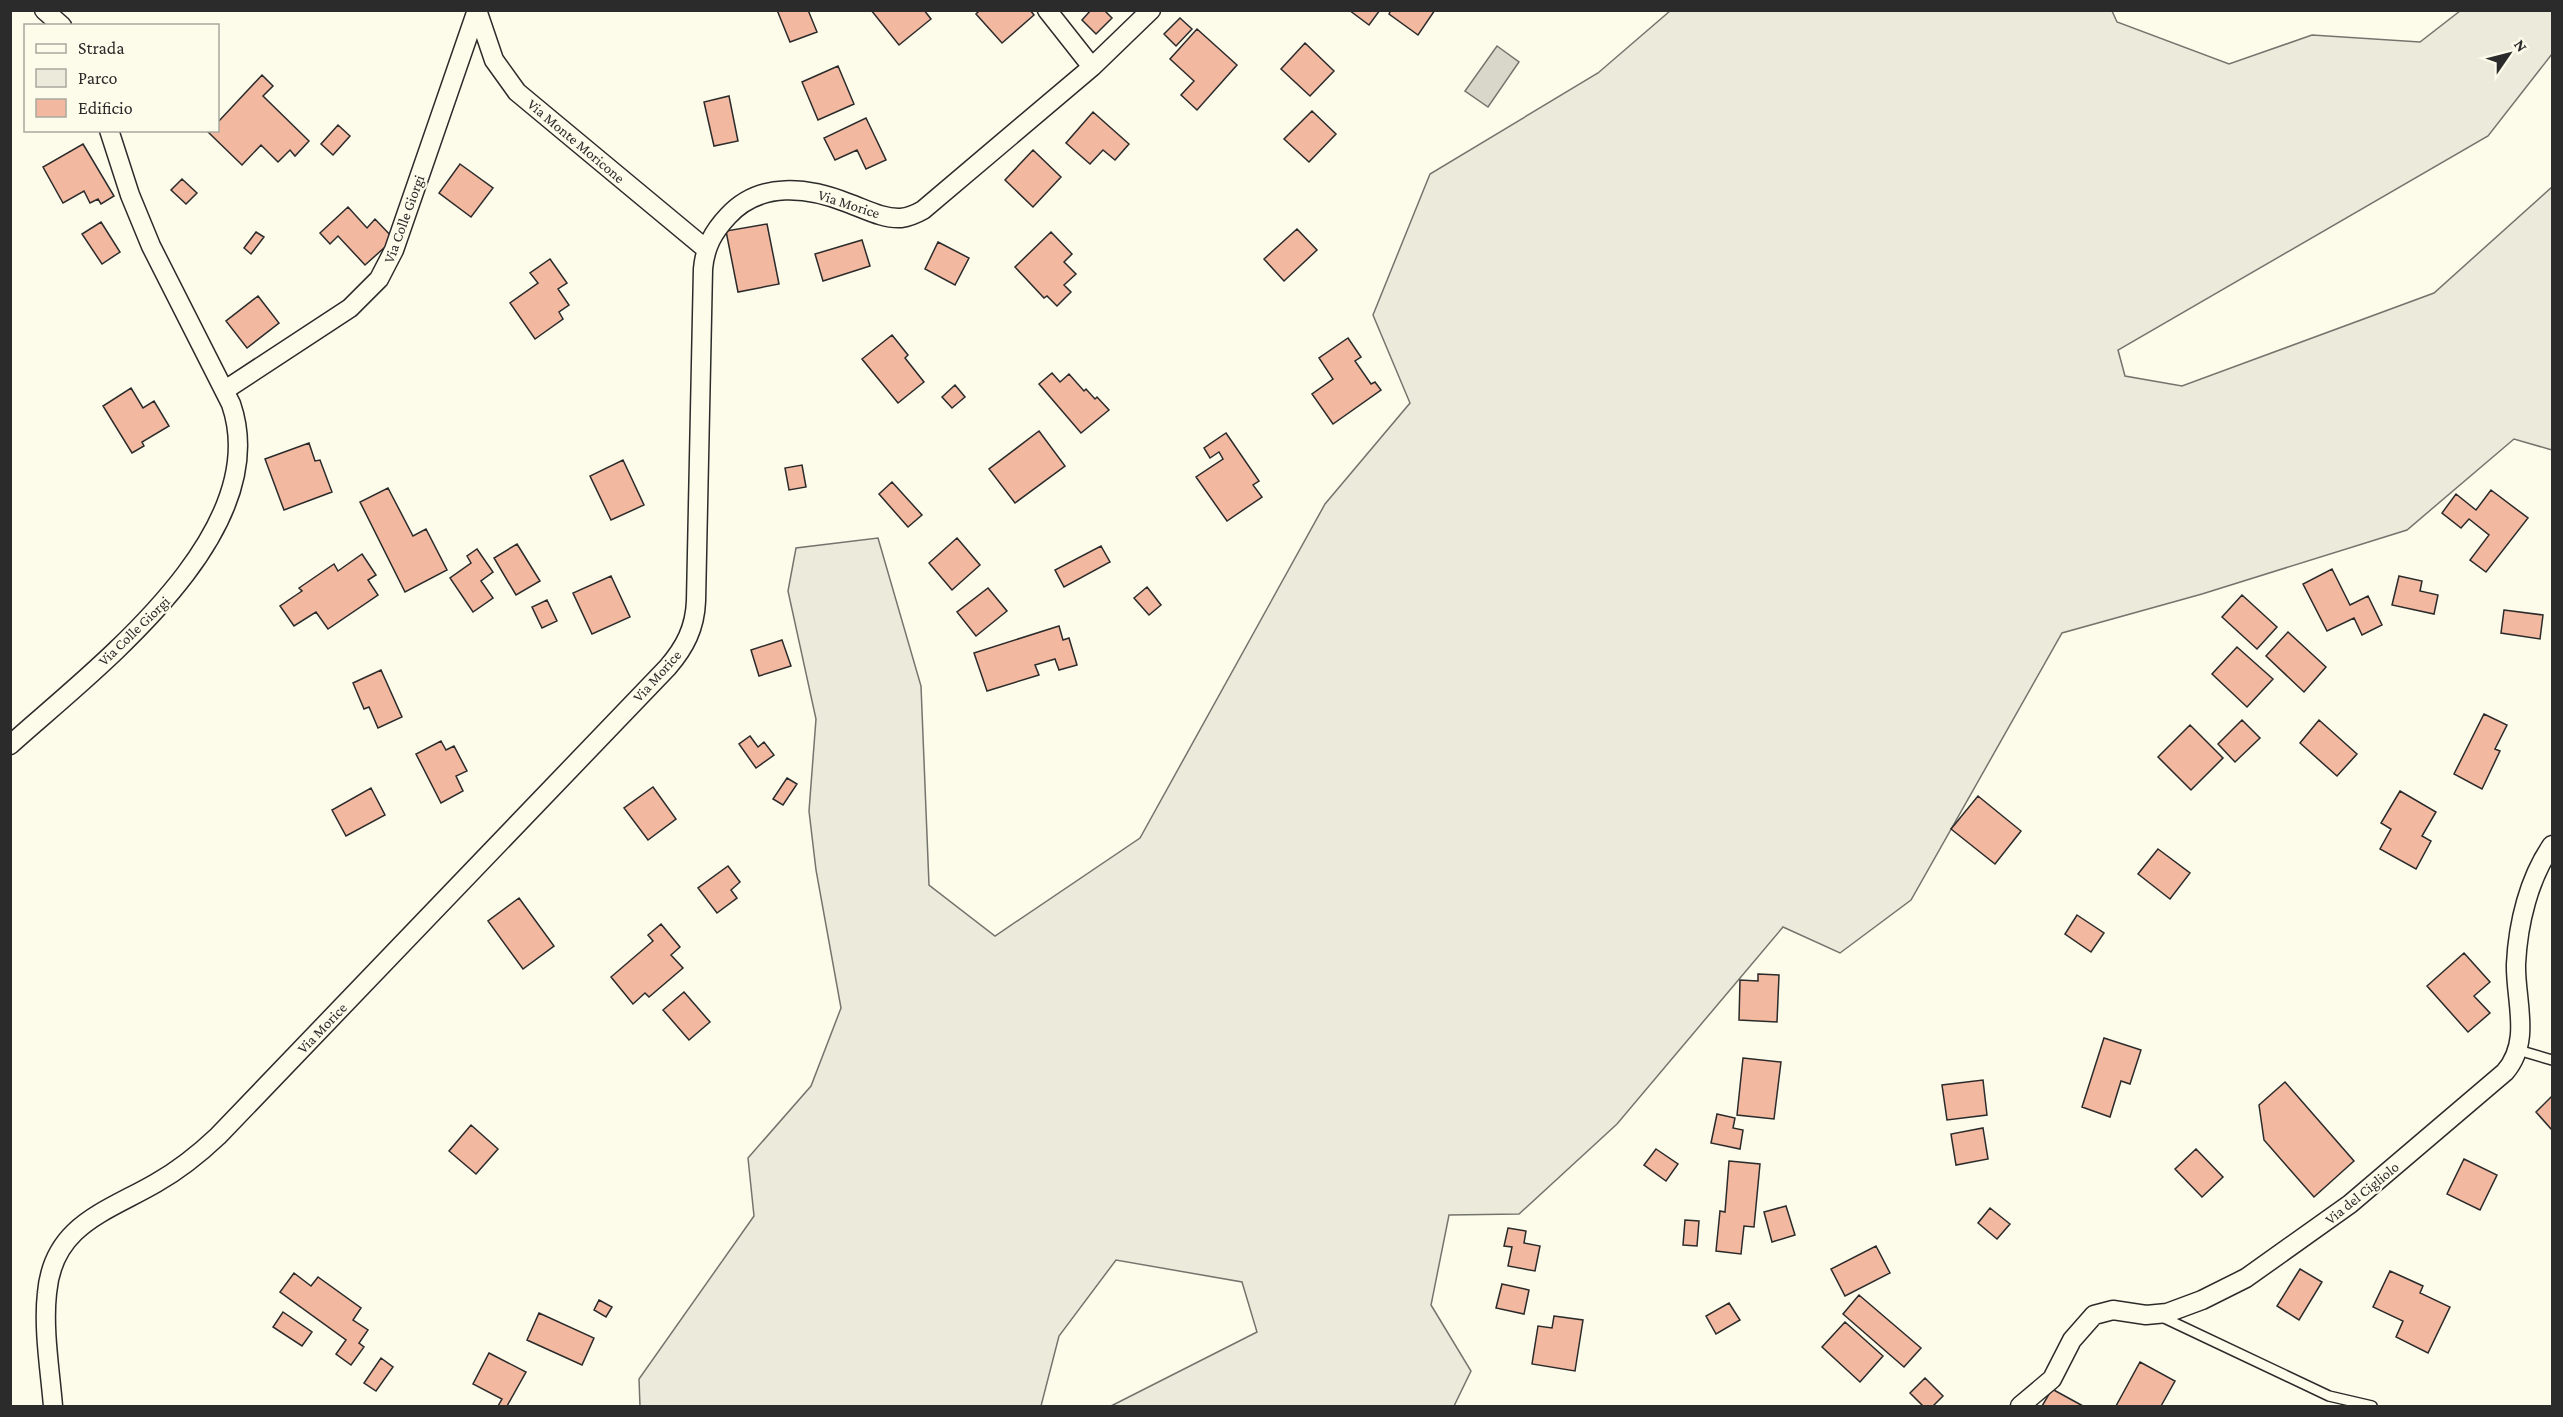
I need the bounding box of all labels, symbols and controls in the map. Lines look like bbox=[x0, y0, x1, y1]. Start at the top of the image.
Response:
legend bbox=[24, 24, 219, 132]
north arrow bbox=[2479, 24, 2539, 84]
text: N bbox=[2511, 36, 2531, 55]
text: Strada bbox=[78, 38, 125, 58]
text: Parco bbox=[78, 68, 117, 88]
street label: Via Monte Moricone bbox=[524, 96, 628, 186]
text: Edificio bbox=[78, 98, 133, 118]
street label: Via Colle Giorgi bbox=[381, 173, 428, 266]
street label: Via Morice bbox=[816, 187, 882, 222]
street label: Via Colle Giorgi bbox=[95, 593, 174, 670]
street label: Via Morice bbox=[630, 647, 685, 705]
street label: Via Morice bbox=[294, 999, 350, 1057]
street label: Via del Cigliolo bbox=[2322, 1158, 2403, 1228]

